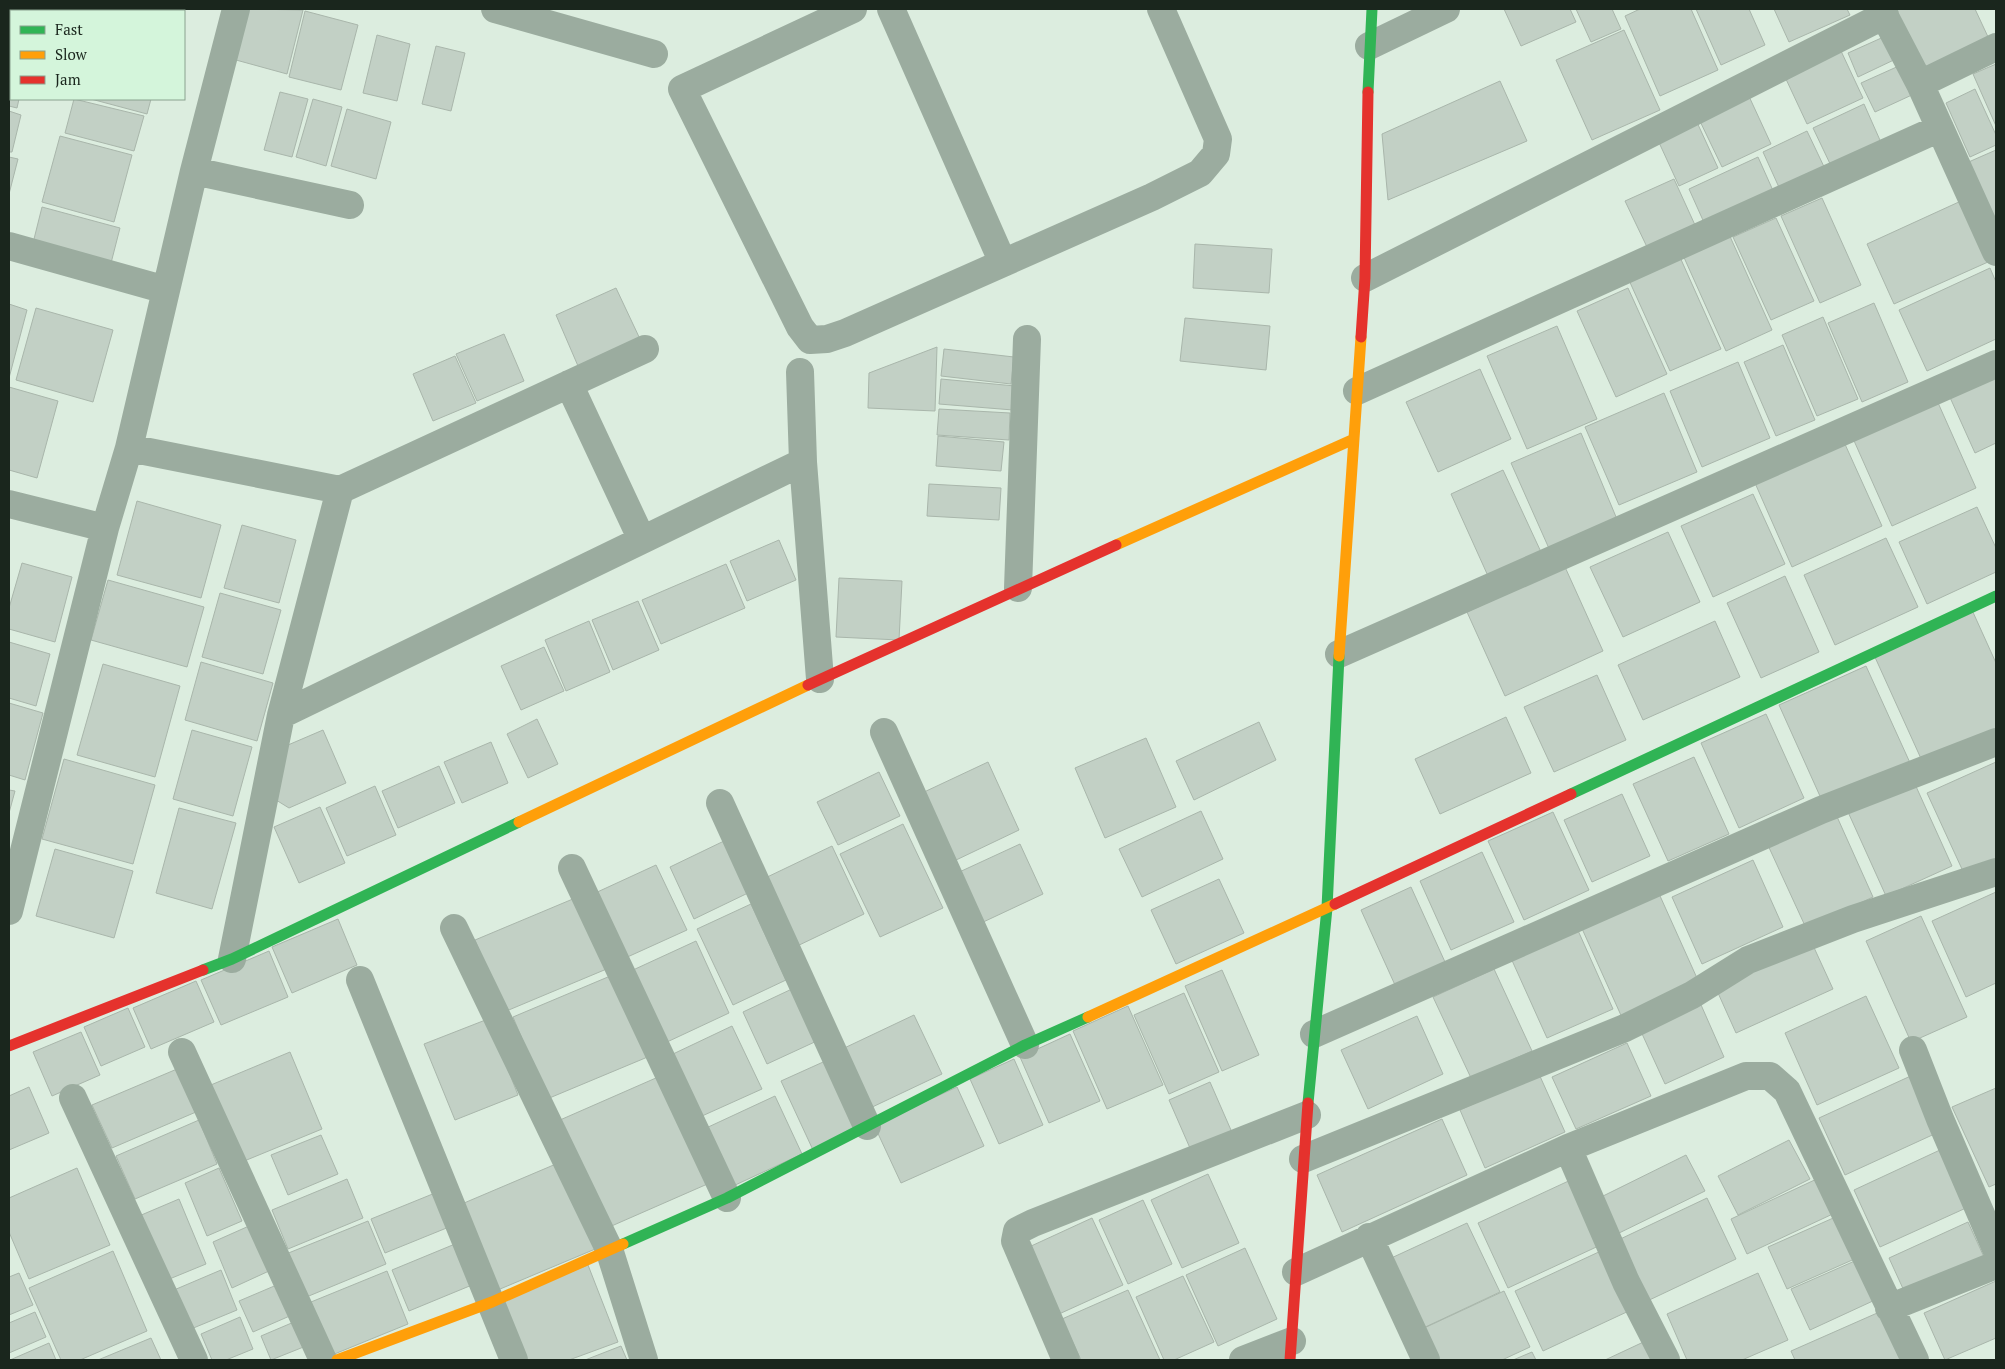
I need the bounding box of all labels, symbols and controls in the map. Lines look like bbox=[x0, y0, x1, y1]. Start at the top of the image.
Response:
legend bbox=[10, 10, 185, 100]
text: Fast bbox=[55, 19, 83, 39]
text: Slow bbox=[55, 44, 88, 64]
text: Jam bbox=[55, 69, 81, 89]

